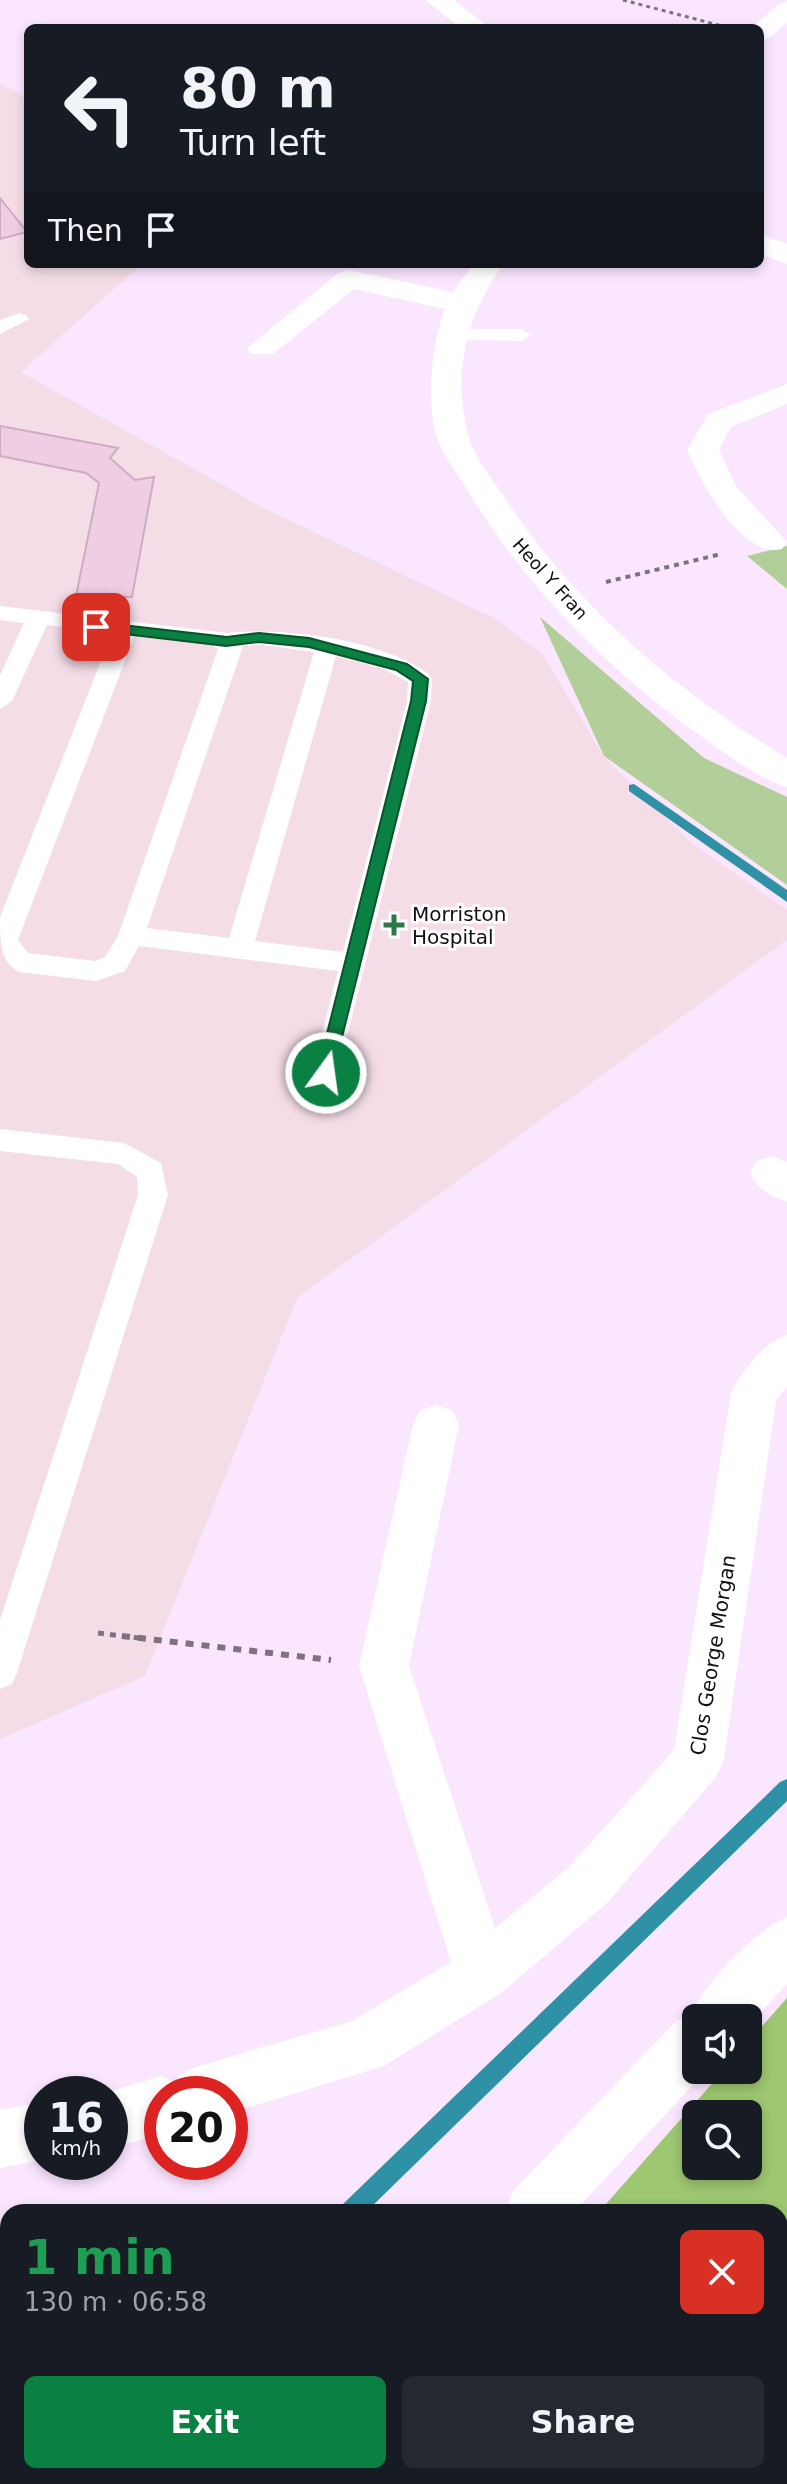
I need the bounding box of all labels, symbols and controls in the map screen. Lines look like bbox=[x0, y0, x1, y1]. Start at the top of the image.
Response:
text: 80 m bbox=[180, 55, 336, 120]
icon: left bbox=[48, 56, 152, 160]
text: Turn left bbox=[180, 122, 326, 163]
icon: arrive bbox=[139, 208, 183, 252]
text: Then bbox=[48, 213, 123, 248]
street label: Heol Y Fran bbox=[508, 534, 592, 624]
pin bbox=[62, 593, 130, 661]
icon: arrive bbox=[74, 605, 118, 649]
place label: Morriston Hospital bbox=[412, 902, 506, 949]
marker: Morriston Hospital bbox=[383, 914, 405, 936]
position arrow bbox=[284, 1031, 368, 1115]
street label: Clos George Morgan bbox=[685, 1553, 741, 1757]
map controls bbox=[682, 2004, 762, 2180]
button: sound bbox=[682, 2004, 762, 2084]
speed limit sign: 20 bbox=[144, 2076, 248, 2180]
text: 16 bbox=[48, 2095, 104, 2141]
button: search bbox=[682, 2100, 762, 2180]
text: km/h bbox=[51, 2136, 101, 2160]
text: 1 min bbox=[24, 2229, 175, 2285]
button: close bbox=[680, 2230, 764, 2314]
text: 130 m · 06:58 bbox=[24, 2287, 207, 2317]
button: Exit bbox=[24, 2376, 386, 2468]
button: Share bbox=[402, 2376, 764, 2468]

